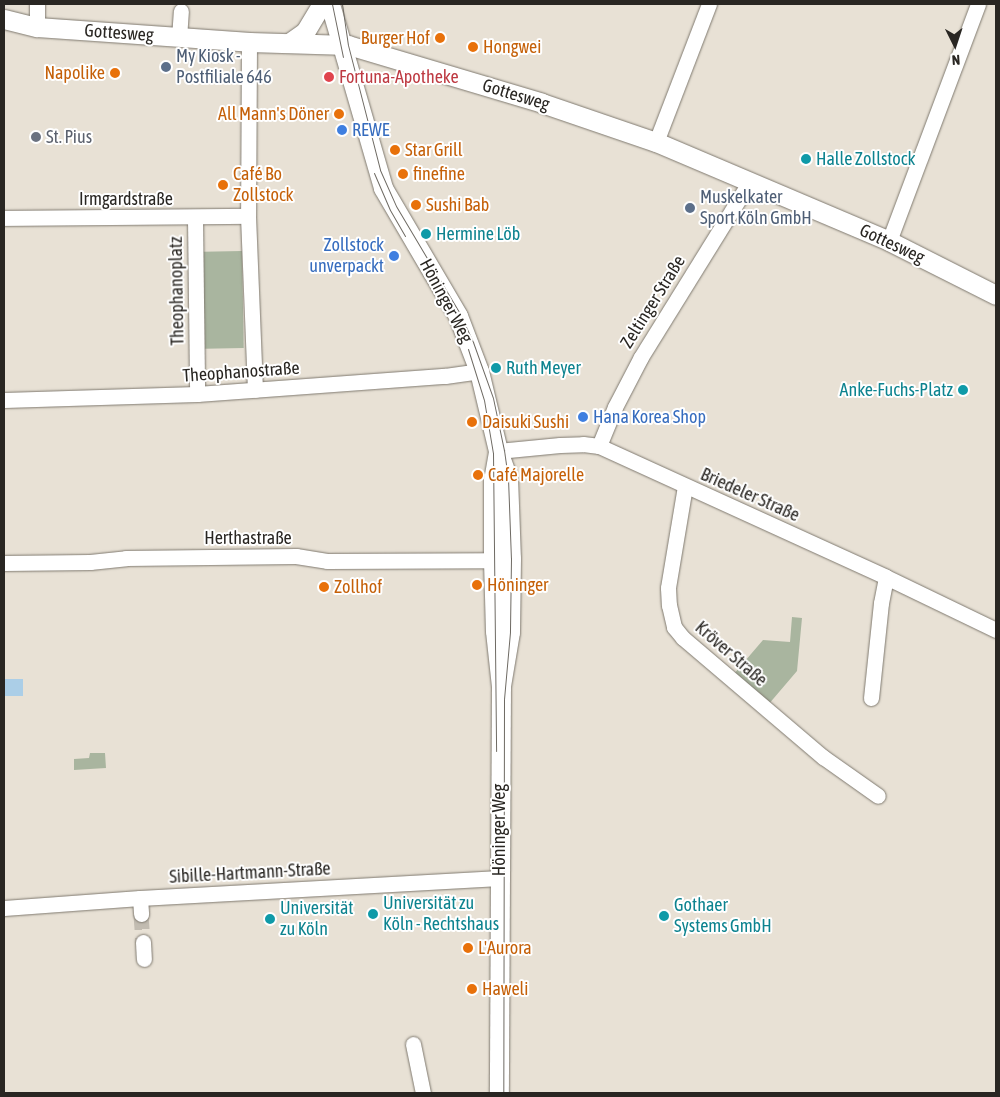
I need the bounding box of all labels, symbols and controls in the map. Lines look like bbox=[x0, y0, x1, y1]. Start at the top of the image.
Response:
street label: Gottesweg bbox=[84, 20, 154, 46]
north arrow bbox=[930, 20, 980, 70]
place label: Burger Hof bbox=[361, 27, 430, 49]
marker: Burger Hof bbox=[434, 32, 446, 44]
place label: Hongwei bbox=[483, 36, 541, 58]
marker: Hongwei bbox=[467, 41, 479, 53]
place label: My Kiosk - Postfiliale 646 bbox=[176, 46, 272, 88]
text: N bbox=[951, 52, 961, 68]
marker: My Kiosk - Postfiliale 646 bbox=[160, 61, 172, 73]
place label: Napolike bbox=[44, 62, 105, 84]
place label: Fortuna-Apotheke bbox=[339, 66, 459, 88]
marker: Napolike bbox=[109, 67, 121, 79]
marker: Fortuna-Apotheke bbox=[323, 71, 335, 83]
street label: Gottesweg bbox=[480, 75, 552, 115]
place label: All Mann's Döner bbox=[218, 103, 329, 125]
marker: All Mann's Döner bbox=[333, 108, 345, 120]
place label: REWE bbox=[352, 119, 389, 141]
marker: REWE bbox=[336, 124, 348, 136]
place label: St. Pius bbox=[46, 126, 92, 148]
marker: St. Pius bbox=[30, 131, 42, 143]
place label: Star Grill bbox=[405, 139, 462, 161]
marker: Star Grill bbox=[389, 144, 401, 156]
place label: Halle Zollstock bbox=[816, 148, 915, 170]
marker: Halle Zollstock bbox=[800, 153, 812, 165]
place label: finefine bbox=[413, 163, 465, 185]
place label: Café Bo Zollstock bbox=[233, 164, 293, 206]
marker: finefine bbox=[397, 168, 409, 180]
marker: Café Bo Zollstock bbox=[217, 179, 229, 191]
place label: Muskelkater Sport Köln GmbH bbox=[700, 187, 812, 230]
street label: Irmgardstraße bbox=[79, 188, 173, 210]
place label: Sushi Bab bbox=[426, 194, 489, 216]
marker: Sushi Bab bbox=[410, 199, 422, 211]
marker: Muskelkater Sport Köln GmbH bbox=[684, 202, 696, 214]
street label: Gottesweg bbox=[856, 220, 928, 268]
place label: Hermine Löb bbox=[436, 223, 520, 245]
marker: Hermine Löb bbox=[420, 228, 432, 240]
place label: Zollstock unverpackt bbox=[309, 235, 384, 278]
street label: Theophanoplatz bbox=[165, 236, 189, 346]
marker: Zollstock unverpackt bbox=[388, 250, 400, 262]
street label: Zeltinger Straße bbox=[616, 252, 690, 352]
street label: Höninger Weg bbox=[415, 255, 477, 347]
street label: Theophanostraße bbox=[182, 357, 300, 387]
place label: Ruth Meyer bbox=[506, 357, 581, 379]
marker: Ruth Meyer bbox=[490, 362, 502, 374]
place label: Anke-Fuchs-Platz bbox=[840, 379, 953, 401]
marker: Anke-Fuchs-Platz bbox=[957, 384, 969, 396]
place label: Hana Korea Shop bbox=[593, 406, 706, 428]
place label: Daisuki Sushi bbox=[482, 411, 569, 433]
marker: Hana Korea Shop bbox=[577, 411, 589, 423]
marker: Daisuki Sushi bbox=[466, 416, 478, 428]
place label: Café Majorelle bbox=[488, 464, 584, 486]
street label: Briedeler Straße bbox=[697, 464, 803, 526]
marker: Café Majorelle bbox=[472, 469, 484, 481]
street label: Herthastraße bbox=[204, 527, 292, 549]
place label: Höninger bbox=[487, 574, 548, 596]
place label: Zollhof bbox=[334, 576, 382, 598]
marker: Höninger bbox=[471, 579, 483, 591]
marker: Zollhof bbox=[318, 581, 330, 593]
street label: Kröver Straße bbox=[691, 617, 771, 691]
street label: Höninger Weg bbox=[488, 784, 510, 876]
street label: Sibille-Hartmann-Straße bbox=[169, 858, 331, 888]
place label: Universität zu Köln - Rechtshaus bbox=[383, 893, 499, 936]
place label: Gothaer Systems GmbH bbox=[674, 895, 772, 938]
place label: Universität zu Köln bbox=[280, 898, 353, 941]
marker: Universität zu Köln - Rechtshaus bbox=[367, 908, 379, 920]
marker: Gothaer Systems GmbH bbox=[658, 910, 670, 922]
marker: Universität zu Köln bbox=[264, 913, 276, 925]
place label: L'Aurora bbox=[478, 937, 532, 959]
marker: L'Aurora bbox=[462, 942, 474, 954]
place label: Haweli bbox=[482, 978, 528, 1000]
marker: Haweli bbox=[466, 983, 478, 995]

